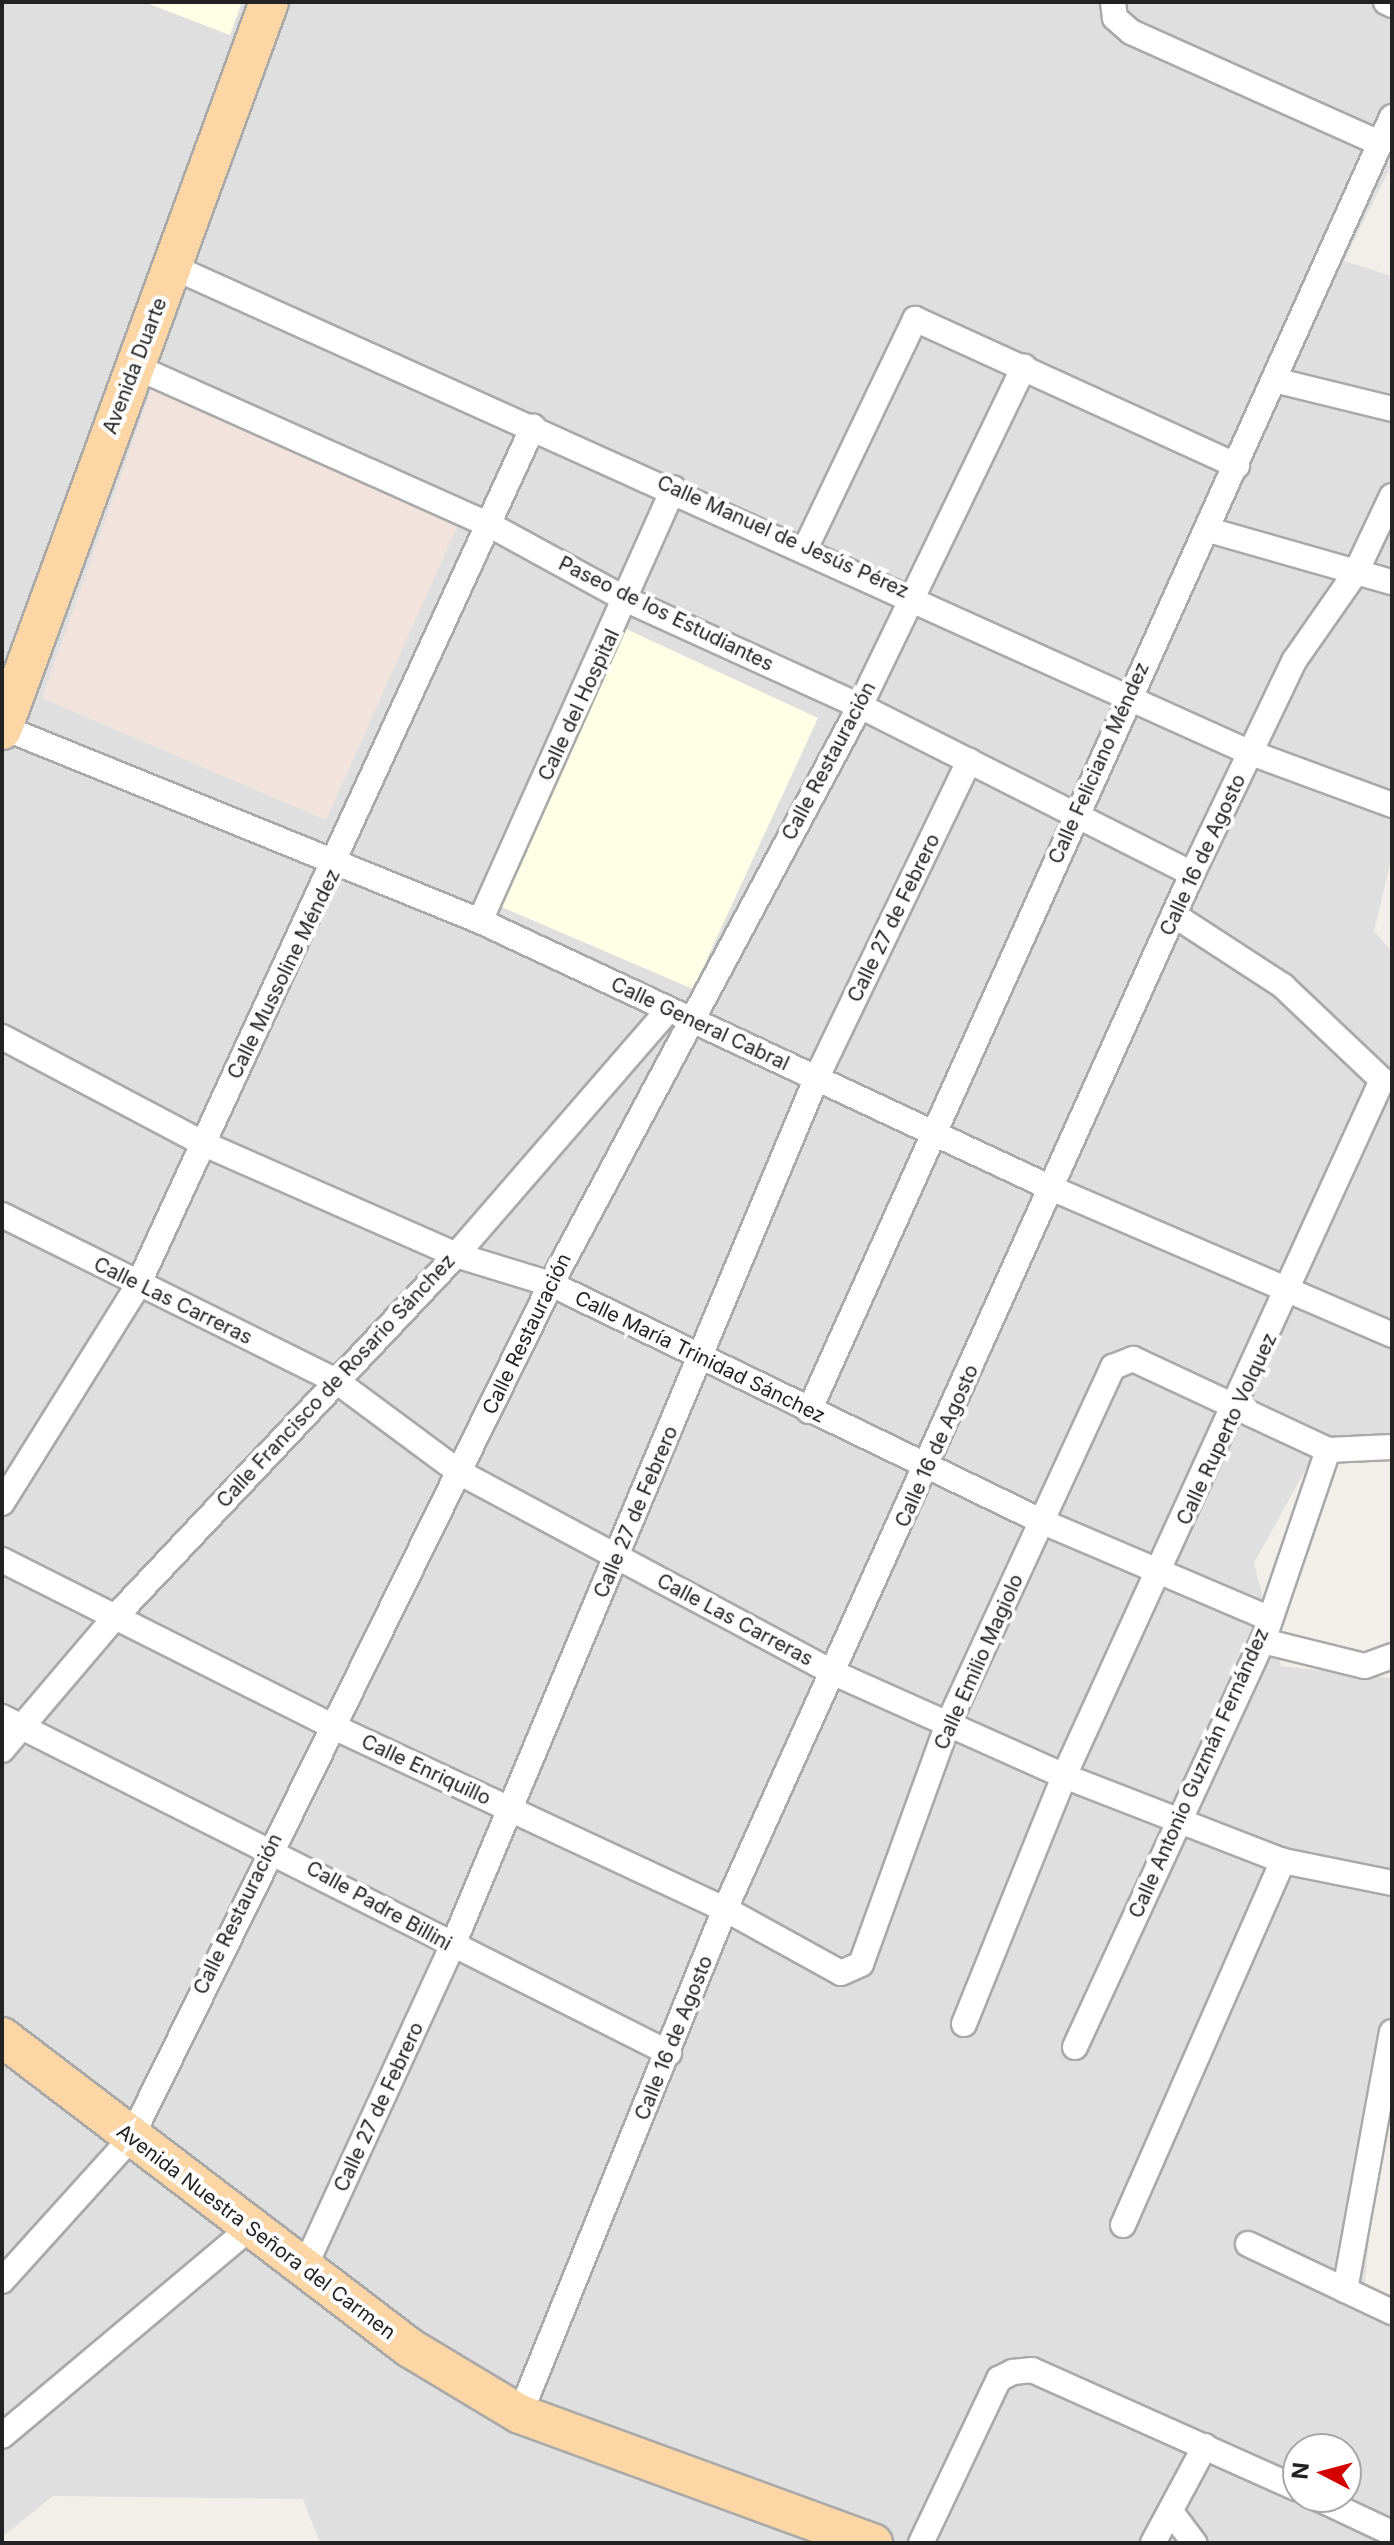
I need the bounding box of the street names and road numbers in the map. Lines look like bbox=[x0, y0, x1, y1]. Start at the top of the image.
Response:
street label: Avenida Duarte bbox=[98, 294, 172, 438]
street label: Calle Manuel de Jesús Pérez bbox=[653, 471, 913, 603]
street label: Paseo de los Estudiantes bbox=[555, 551, 777, 677]
street label: Calle del Hospital bbox=[533, 625, 625, 785]
street label: Calle Feliciano Méndez bbox=[1044, 658, 1154, 868]
street label: Calle Restauración bbox=[777, 678, 881, 844]
street label: Calle 16 de Agosto bbox=[1155, 770, 1251, 940]
street label: Calle 27 de Febrero bbox=[843, 830, 945, 1006]
street label: Calle Mussoline Méndez bbox=[223, 865, 345, 1083]
street label: Calle General Cabral bbox=[607, 972, 793, 1076]
street label: Calle Francisco de Rosario Sánchez bbox=[212, 1249, 460, 1513]
street label: Calle Restauración bbox=[478, 1250, 576, 1418]
street label: Calle Las Carreras bbox=[90, 1252, 256, 1350]
street label: Calle María Trinidad Sánchez bbox=[571, 1286, 829, 1428]
street label: Calle Ruperto Volquez bbox=[1172, 1329, 1282, 1529]
street label: Calle 16 de Agosto bbox=[890, 1361, 984, 1531]
street label: Calle 27 de Febrero bbox=[589, 1422, 683, 1602]
street label: Calle Las Carreras bbox=[653, 1569, 817, 1671]
street label: Calle Emilio Magiolo bbox=[929, 1570, 1029, 1754]
street label: Calle Antonio Guzmán Fernández bbox=[1124, 1624, 1274, 1922]
street label: Calle Enriquillo bbox=[358, 1730, 494, 1810]
street label: Calle Restauración bbox=[189, 1830, 287, 1998]
street label: Calle Padre Billini bbox=[302, 1856, 456, 1956]
street label: Calle 16 de Agosto bbox=[630, 1952, 718, 2124]
street label: Calle 27 de Febrero bbox=[329, 2018, 429, 2196]
street label: Avenida Nuestra Señora del Carmen bbox=[112, 2119, 400, 2345]

